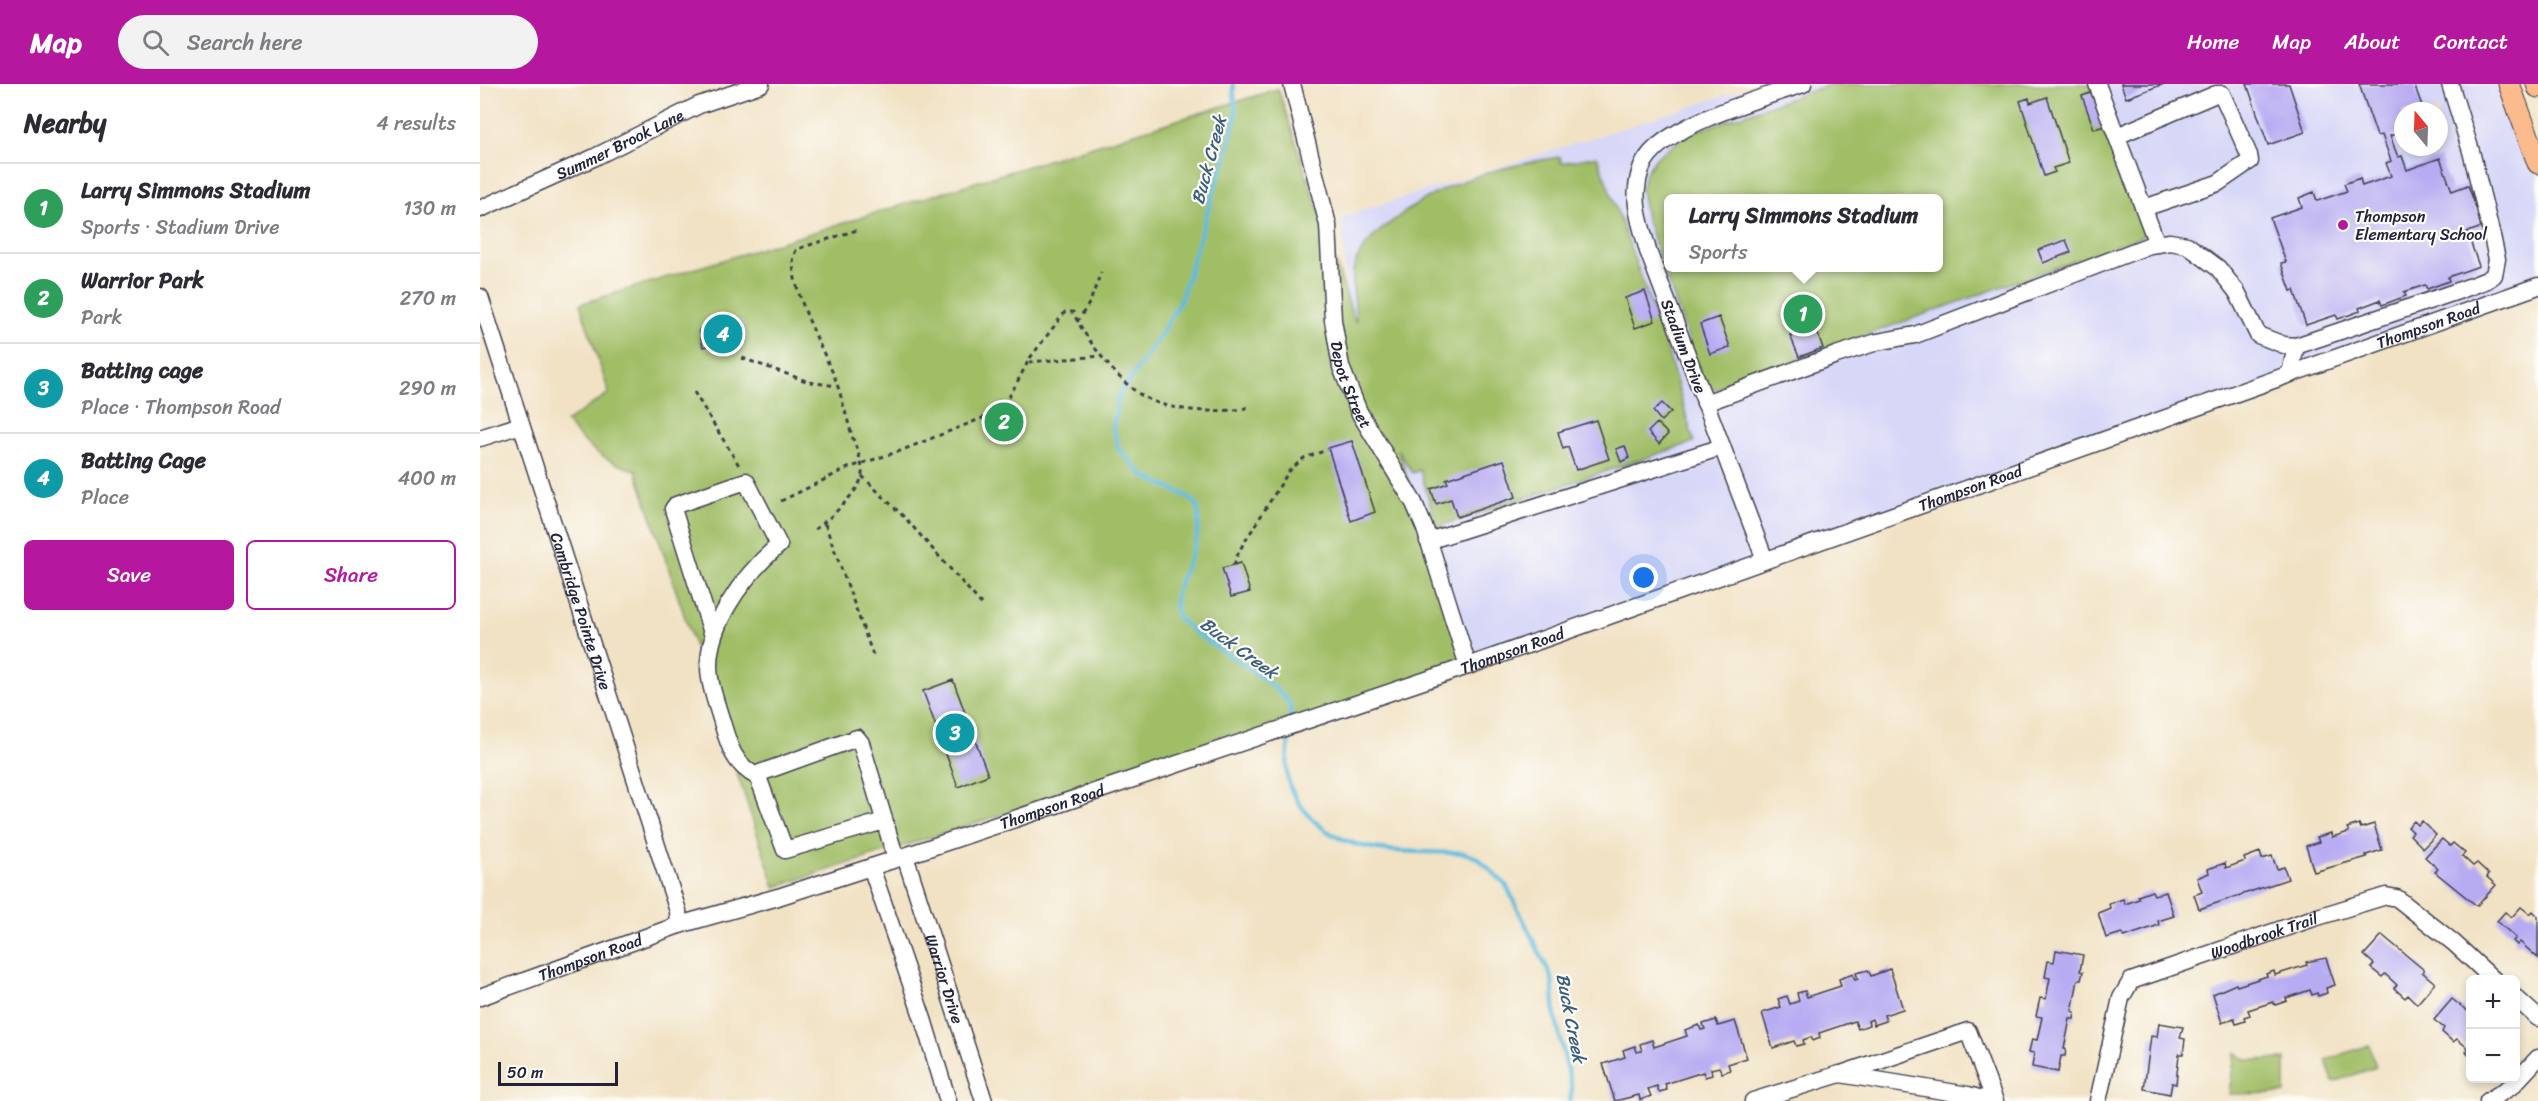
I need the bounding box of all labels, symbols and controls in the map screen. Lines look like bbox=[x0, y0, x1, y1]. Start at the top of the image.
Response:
search box bbox=[118, 15, 538, 69]
text: Map bbox=[30, 18, 82, 67]
text: Search here bbox=[187, 23, 303, 62]
text: Home bbox=[2187, 23, 2239, 61]
text: Map bbox=[2272, 23, 2311, 61]
text: About bbox=[2344, 23, 2401, 61]
text: Contact bbox=[2434, 23, 2508, 61]
icon: search bbox=[139, 26, 172, 59]
text: Nearby bbox=[24, 100, 106, 146]
street label: Summer Brook Lane bbox=[551, 101, 689, 188]
north arrow bbox=[2394, 102, 2448, 156]
text: 4 results bbox=[376, 106, 456, 141]
water label: Buck Creek bbox=[1182, 110, 1237, 208]
text: Larry Simmons Stadium bbox=[81, 171, 310, 210]
text: 1 bbox=[39, 191, 48, 226]
text: 130 m bbox=[403, 191, 456, 226]
popup bbox=[1664, 194, 1943, 272]
text: Larry Simmons Stadium bbox=[1689, 196, 1918, 235]
place label: Thompson Elementary School bbox=[2355, 202, 2487, 249]
text: Sports · Stadium Drive bbox=[81, 210, 279, 245]
marker: Thompson Elementary School bbox=[2336, 218, 2350, 232]
text: Sports bbox=[1689, 235, 1748, 270]
text: Warrior Park bbox=[81, 261, 204, 300]
text: 2 bbox=[38, 281, 49, 316]
text: 270 m bbox=[400, 281, 456, 316]
pin: 1 bbox=[1784, 292, 1822, 336]
street label: Thompson Road bbox=[2372, 293, 2486, 357]
street label: Stadium Drive bbox=[1652, 295, 1715, 398]
text: Park bbox=[81, 300, 122, 335]
pin: 4 bbox=[704, 312, 742, 356]
street label: Depot Street bbox=[1322, 339, 1380, 434]
text: Batting cage bbox=[81, 351, 203, 390]
text: 3 bbox=[38, 371, 49, 406]
text: 290 m bbox=[399, 371, 456, 406]
text: Place · Thompson Road bbox=[81, 390, 281, 425]
pin: 2 bbox=[984, 400, 1024, 444]
text: Batting Cage bbox=[81, 441, 206, 480]
street label: Thompson Road bbox=[1914, 456, 2028, 520]
text: 4 bbox=[37, 461, 50, 496]
text: 400 m bbox=[398, 461, 456, 496]
text: Place bbox=[81, 480, 129, 515]
street label: Cambridge Pointe Drive bbox=[542, 529, 620, 694]
button: Save bbox=[24, 540, 234, 610]
button: Share bbox=[246, 540, 456, 610]
your location bbox=[1629, 563, 1658, 592]
water label: Buck Creek bbox=[1193, 609, 1287, 689]
street label: Thompson Road bbox=[1456, 618, 1570, 683]
pin: 3 bbox=[936, 710, 974, 756]
street label: Thompson Road bbox=[996, 775, 1110, 838]
street label: Woodbrook Trail bbox=[2207, 904, 2322, 968]
street label: Thompson Road bbox=[534, 925, 648, 990]
street label: Warrior Drive bbox=[916, 930, 972, 1028]
water label: Buck Creek bbox=[1547, 971, 1596, 1068]
map controls bbox=[2466, 975, 2520, 1083]
button: + bbox=[2466, 975, 2520, 1029]
button: − bbox=[2466, 1029, 2520, 1083]
text: 50 m bbox=[507, 1058, 543, 1087]
scale bar bbox=[498, 1059, 618, 1086]

